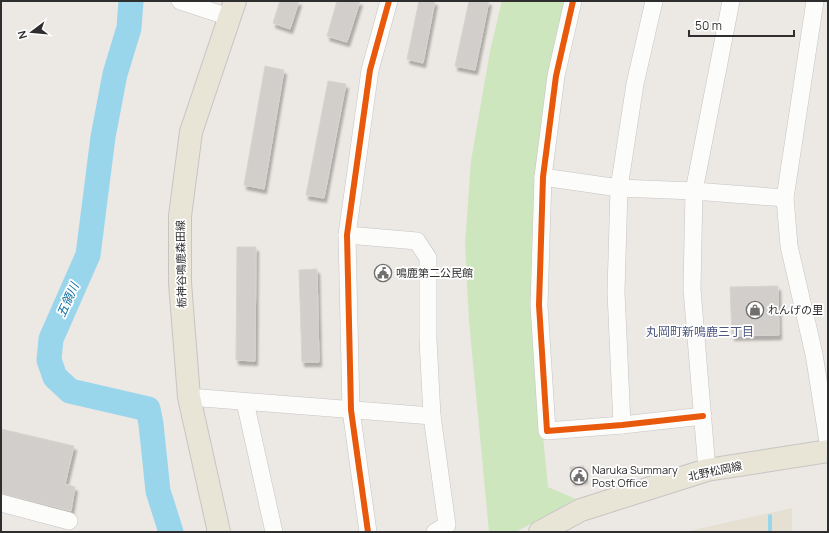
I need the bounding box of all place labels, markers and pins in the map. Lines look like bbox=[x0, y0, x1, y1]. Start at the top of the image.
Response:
public building icon: 鳴鹿第二公民館 bbox=[373, 263, 393, 283]
place label: 鳴鹿第二公民館 bbox=[396, 265, 473, 280]
shop icon: れんげの里 bbox=[745, 300, 765, 320]
place label: れんげの里 bbox=[768, 302, 823, 317]
place label: Naruka Summary Post Office bbox=[592, 462, 678, 490]
public building icon: Naruka Summary Post Office bbox=[569, 466, 589, 486]

